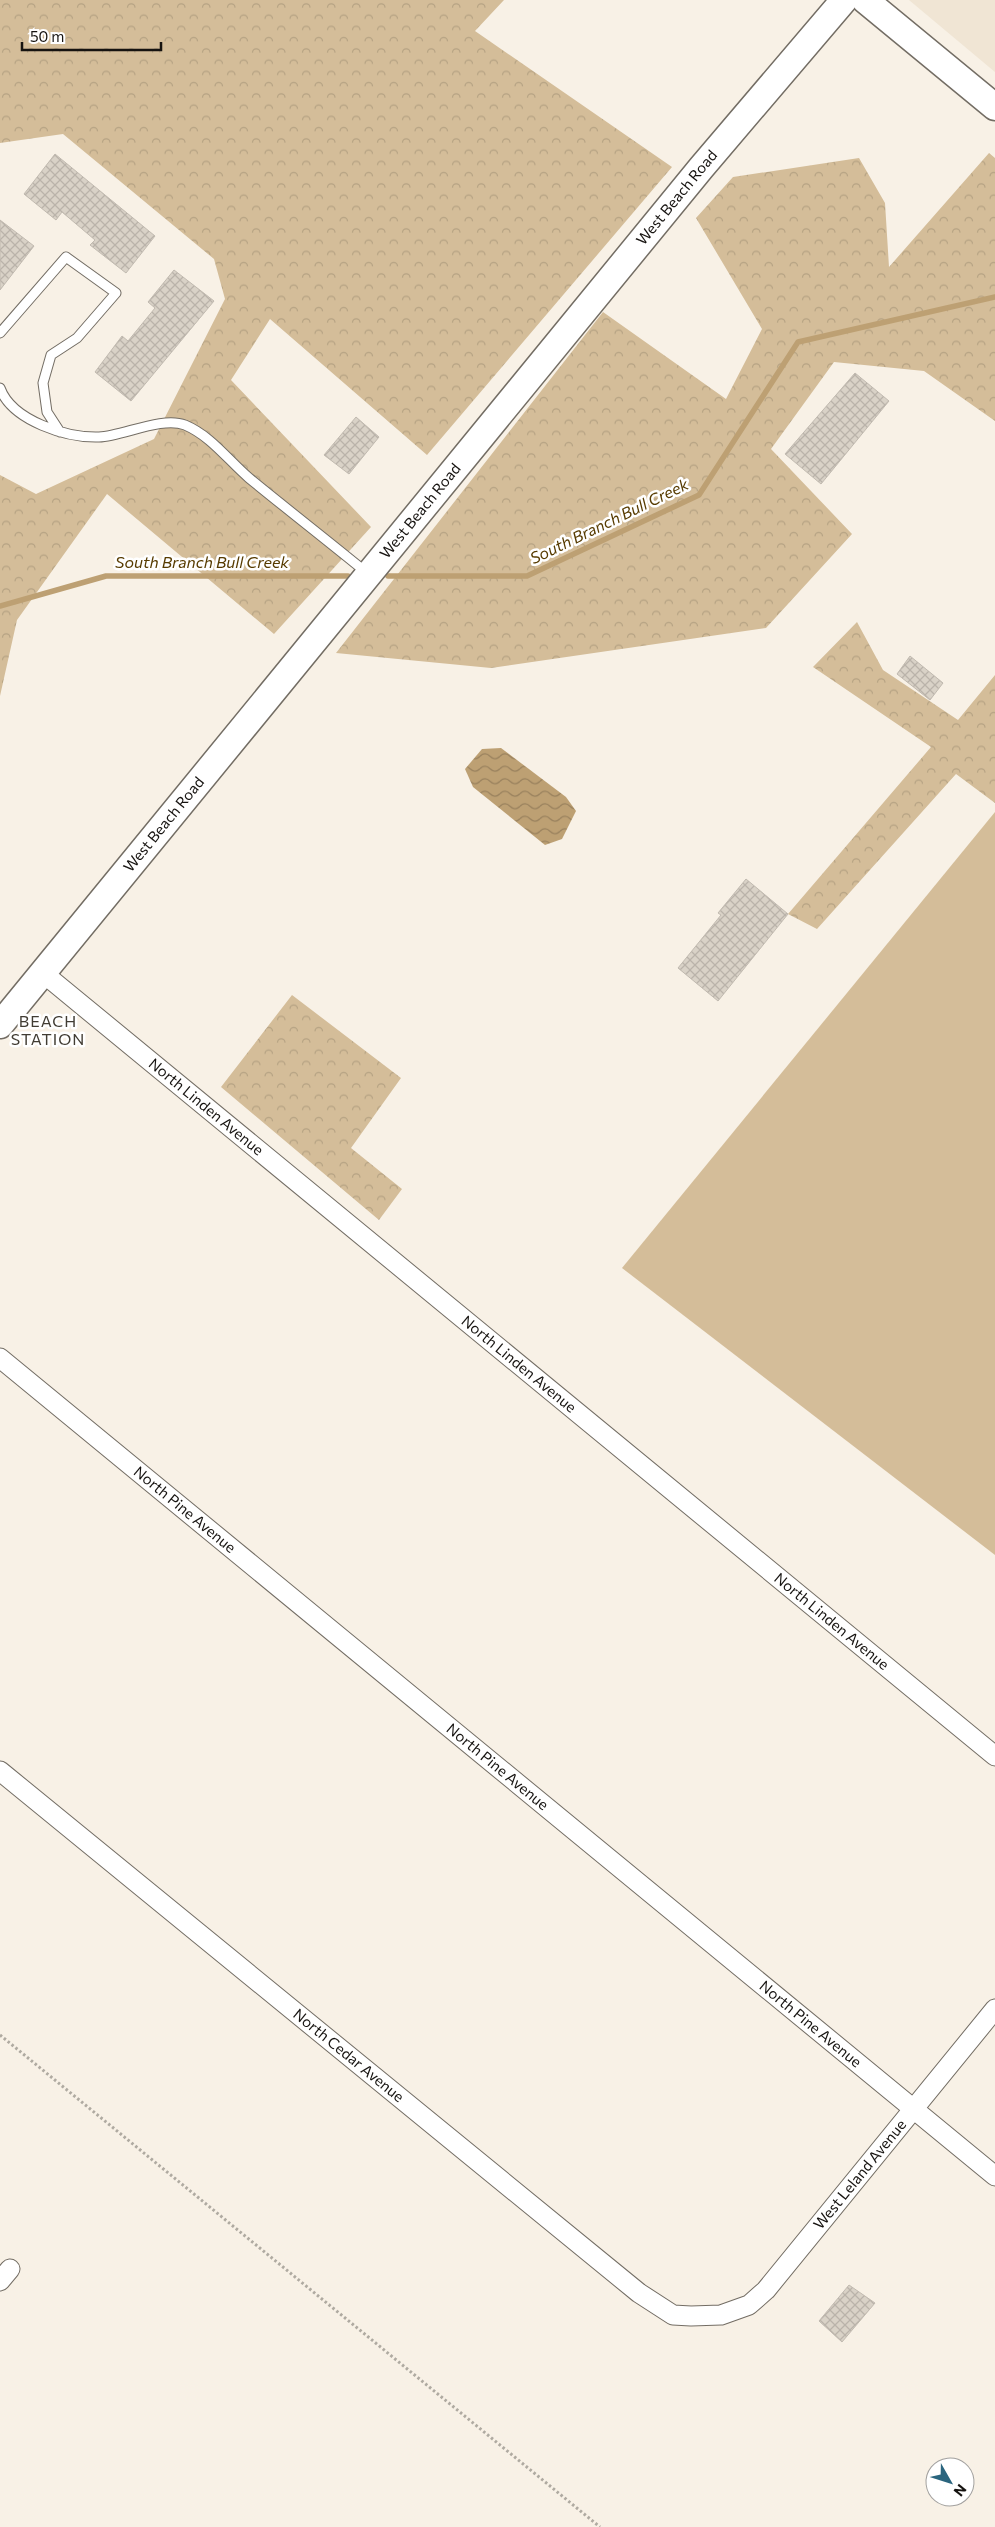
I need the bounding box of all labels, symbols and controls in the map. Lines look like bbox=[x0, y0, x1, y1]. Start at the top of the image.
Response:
scale bar bbox=[22, 20, 161, 52]
text: 50 m bbox=[30, 27, 64, 45]
street label: West Beach Road bbox=[632, 146, 720, 248]
street label: West Beach Road bbox=[375, 459, 464, 562]
water label: South Branch Bull Creek bbox=[526, 474, 691, 567]
water label: South Branch Bull Creek bbox=[115, 552, 289, 571]
street label: West Beach Road bbox=[119, 773, 207, 875]
district label: BEACH STATION bbox=[11, 1011, 85, 1048]
street label: North Linden Avenue bbox=[146, 1054, 268, 1159]
street label: North Linden Avenue bbox=[458, 1311, 580, 1416]
street label: North Pine Avenue bbox=[131, 1462, 240, 1556]
street label: North Linden Avenue bbox=[771, 1568, 893, 1673]
street label: North Pine Avenue bbox=[443, 1719, 553, 1813]
street label: North Pine Avenue bbox=[756, 1976, 866, 2071]
street label: North Cedar Avenue bbox=[290, 2004, 408, 2105]
street label: West Leland Avenue bbox=[809, 2115, 909, 2232]
north arrow bbox=[925, 2457, 975, 2507]
text: N bbox=[951, 2481, 970, 2500]

